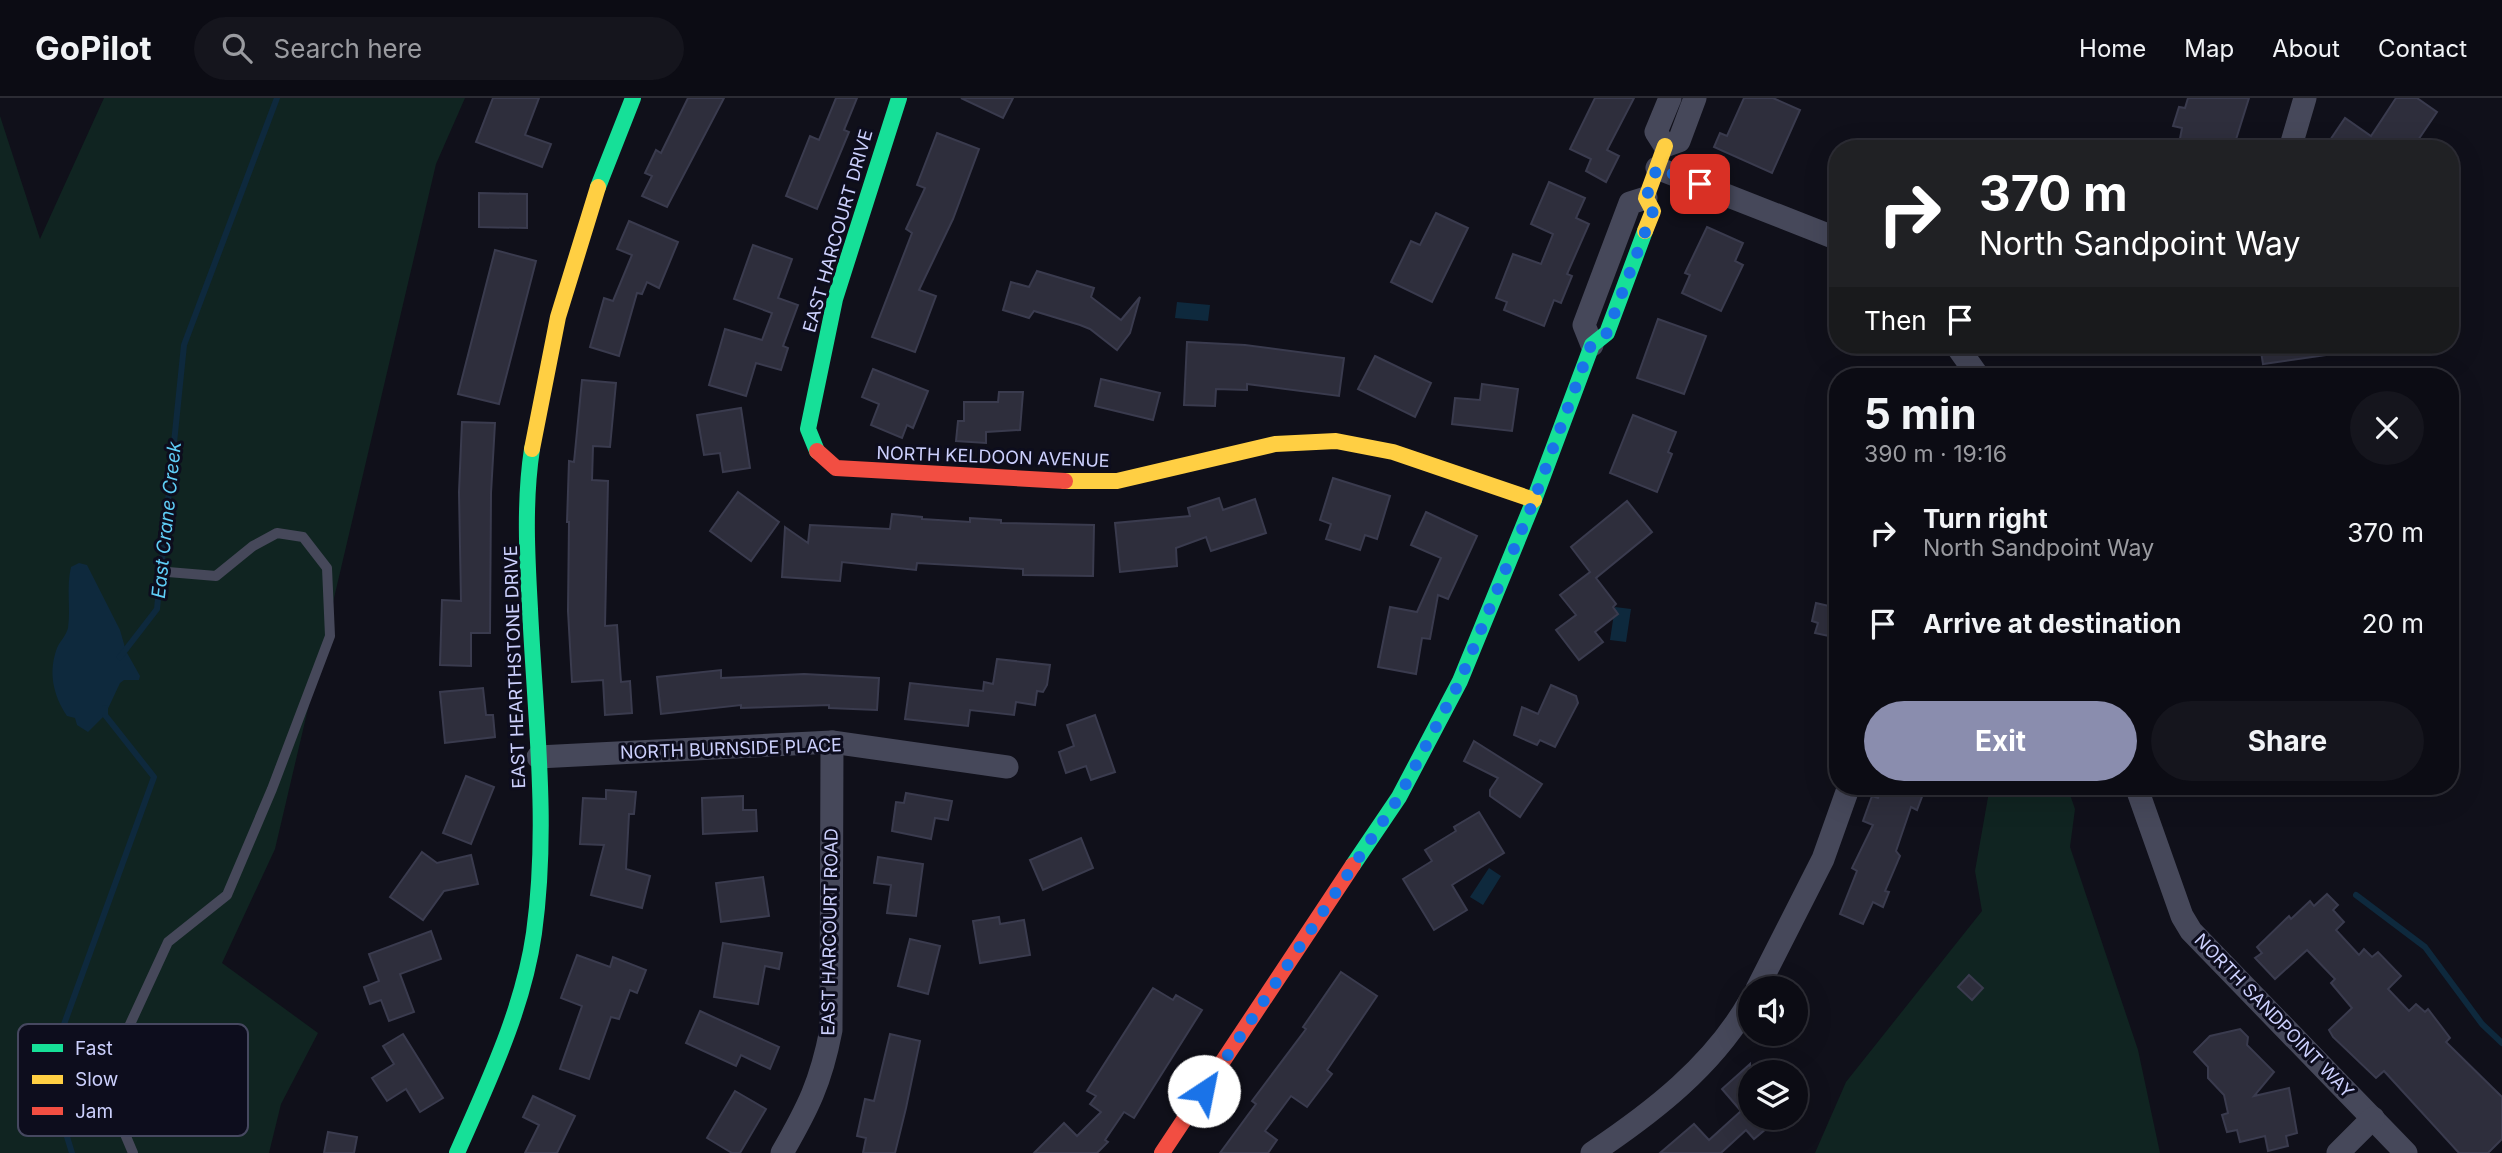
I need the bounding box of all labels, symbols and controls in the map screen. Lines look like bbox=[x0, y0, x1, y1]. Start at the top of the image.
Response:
search box bbox=[194, 17, 684, 80]
text: GoPilot bbox=[35, 28, 152, 68]
icon: search bbox=[218, 29, 256, 67]
text: Search here bbox=[274, 33, 422, 64]
text: Home bbox=[2079, 34, 2146, 63]
text: Map bbox=[2184, 34, 2234, 63]
text: About bbox=[2272, 34, 2340, 63]
text: Contact bbox=[2378, 34, 2467, 63]
street label: EAST HARCOURT DRIVE bbox=[798, 127, 877, 335]
pin bbox=[1670, 154, 1730, 214]
text: 370 m bbox=[1979, 164, 2128, 223]
icon: arrive bbox=[1681, 165, 1719, 203]
icon: right bbox=[1864, 168, 1955, 259]
text: North Sandpoint Way bbox=[1979, 224, 2301, 263]
icon: arrive bbox=[1941, 301, 1979, 339]
text: Then bbox=[1864, 305, 1927, 336]
text: 5 min bbox=[1864, 388, 1977, 439]
button: close bbox=[2350, 391, 2424, 465]
water label: East Crane Creek bbox=[147, 440, 186, 600]
text: 390 m · 19:16 bbox=[1864, 440, 2007, 468]
street label: NORTH KELDOON AVENUE bbox=[876, 442, 1110, 471]
text: Turn right bbox=[1923, 503, 2048, 534]
icon: right bbox=[1864, 514, 1902, 552]
text: 370 m bbox=[2347, 517, 2424, 548]
text: North Sandpoint Way bbox=[1923, 534, 2154, 562]
street label: EAST HEARTHSTONE DRIVE bbox=[500, 545, 529, 789]
icon: arrive bbox=[1864, 605, 1902, 643]
text: Arrive at destination bbox=[1923, 608, 2182, 639]
text: 20 m bbox=[2362, 608, 2424, 639]
button: Exit bbox=[1864, 701, 2137, 781]
button: Share bbox=[2151, 701, 2424, 781]
street label: NORTH BURNSIDE PLACE bbox=[620, 734, 842, 763]
street label: EAST HARCOURT ROAD bbox=[817, 828, 842, 1036]
street label: NORTH SANDPOINT WAY bbox=[2190, 929, 2358, 1102]
map controls bbox=[1738, 976, 1808, 1130]
button: sound bbox=[1738, 976, 1808, 1046]
legend bbox=[18, 1024, 248, 1136]
text: Fast bbox=[75, 1037, 113, 1060]
position arrow bbox=[1167, 1054, 1241, 1128]
button: layers bbox=[1738, 1060, 1808, 1130]
text: Slow bbox=[75, 1068, 118, 1091]
text: Jam bbox=[75, 1100, 113, 1123]

